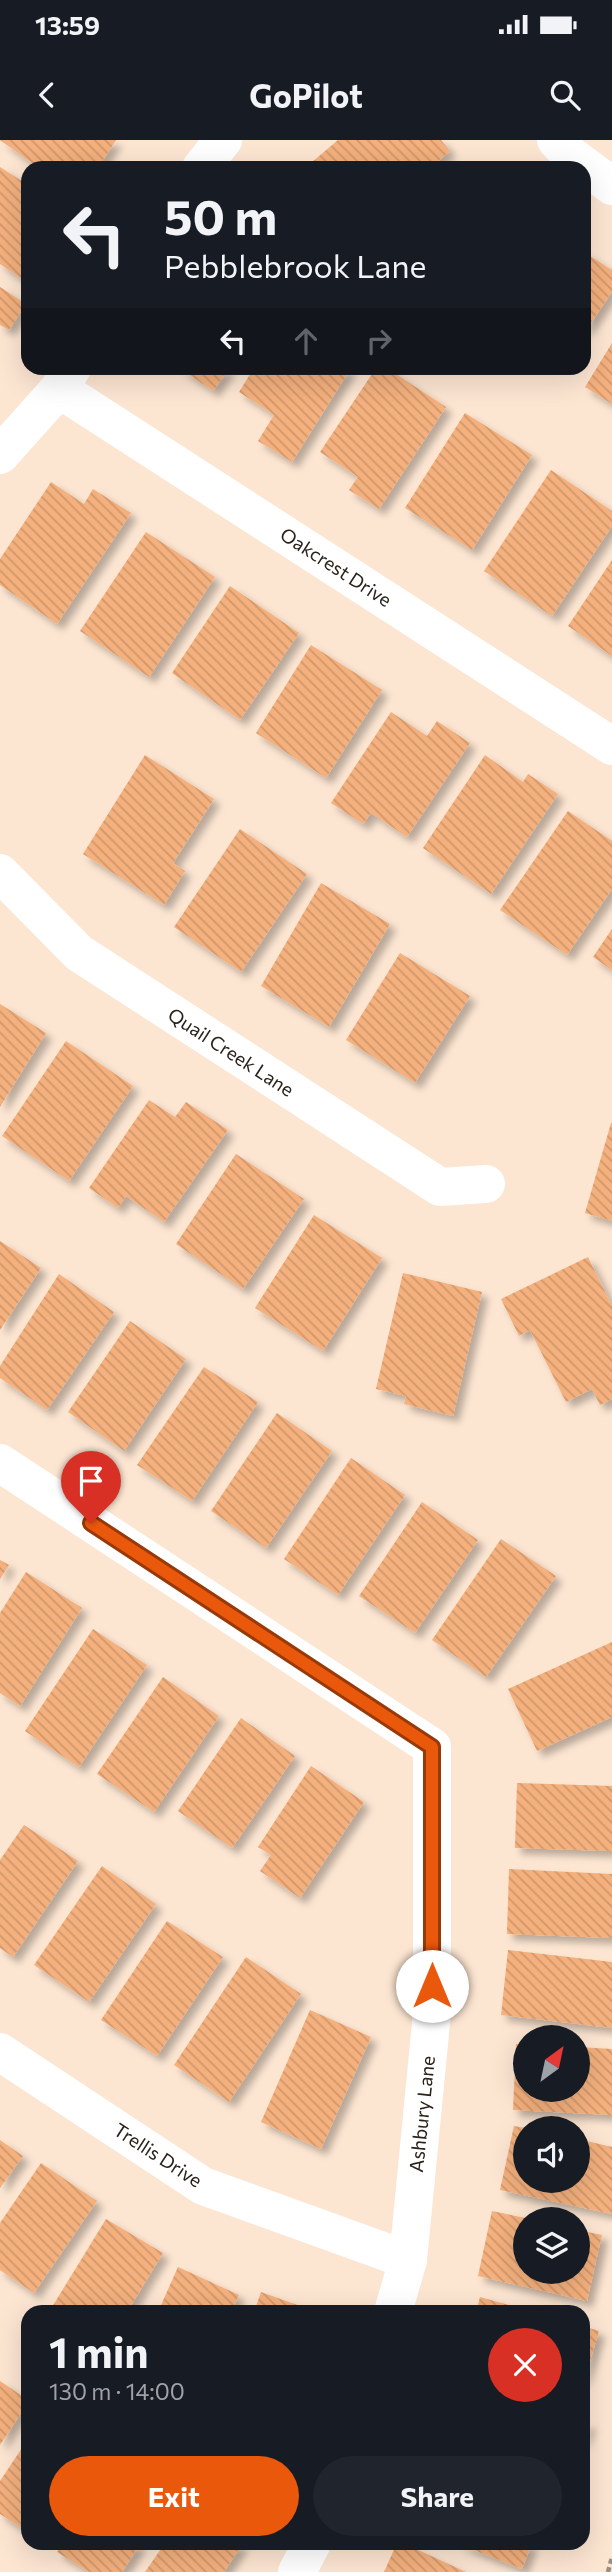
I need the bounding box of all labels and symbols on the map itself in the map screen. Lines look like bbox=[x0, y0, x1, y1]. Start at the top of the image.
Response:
street label: Oakcrest Drive bbox=[276, 522, 396, 611]
street label: Quail Creek Lane bbox=[164, 1002, 299, 1101]
pin bbox=[61, 1451, 121, 1523]
position arrow bbox=[395, 1949, 469, 2023]
north arrow bbox=[513, 2025, 590, 2102]
street label: Ashbury Lane bbox=[404, 2054, 439, 2173]
street label: Trellis Drive bbox=[110, 2118, 207, 2192]

